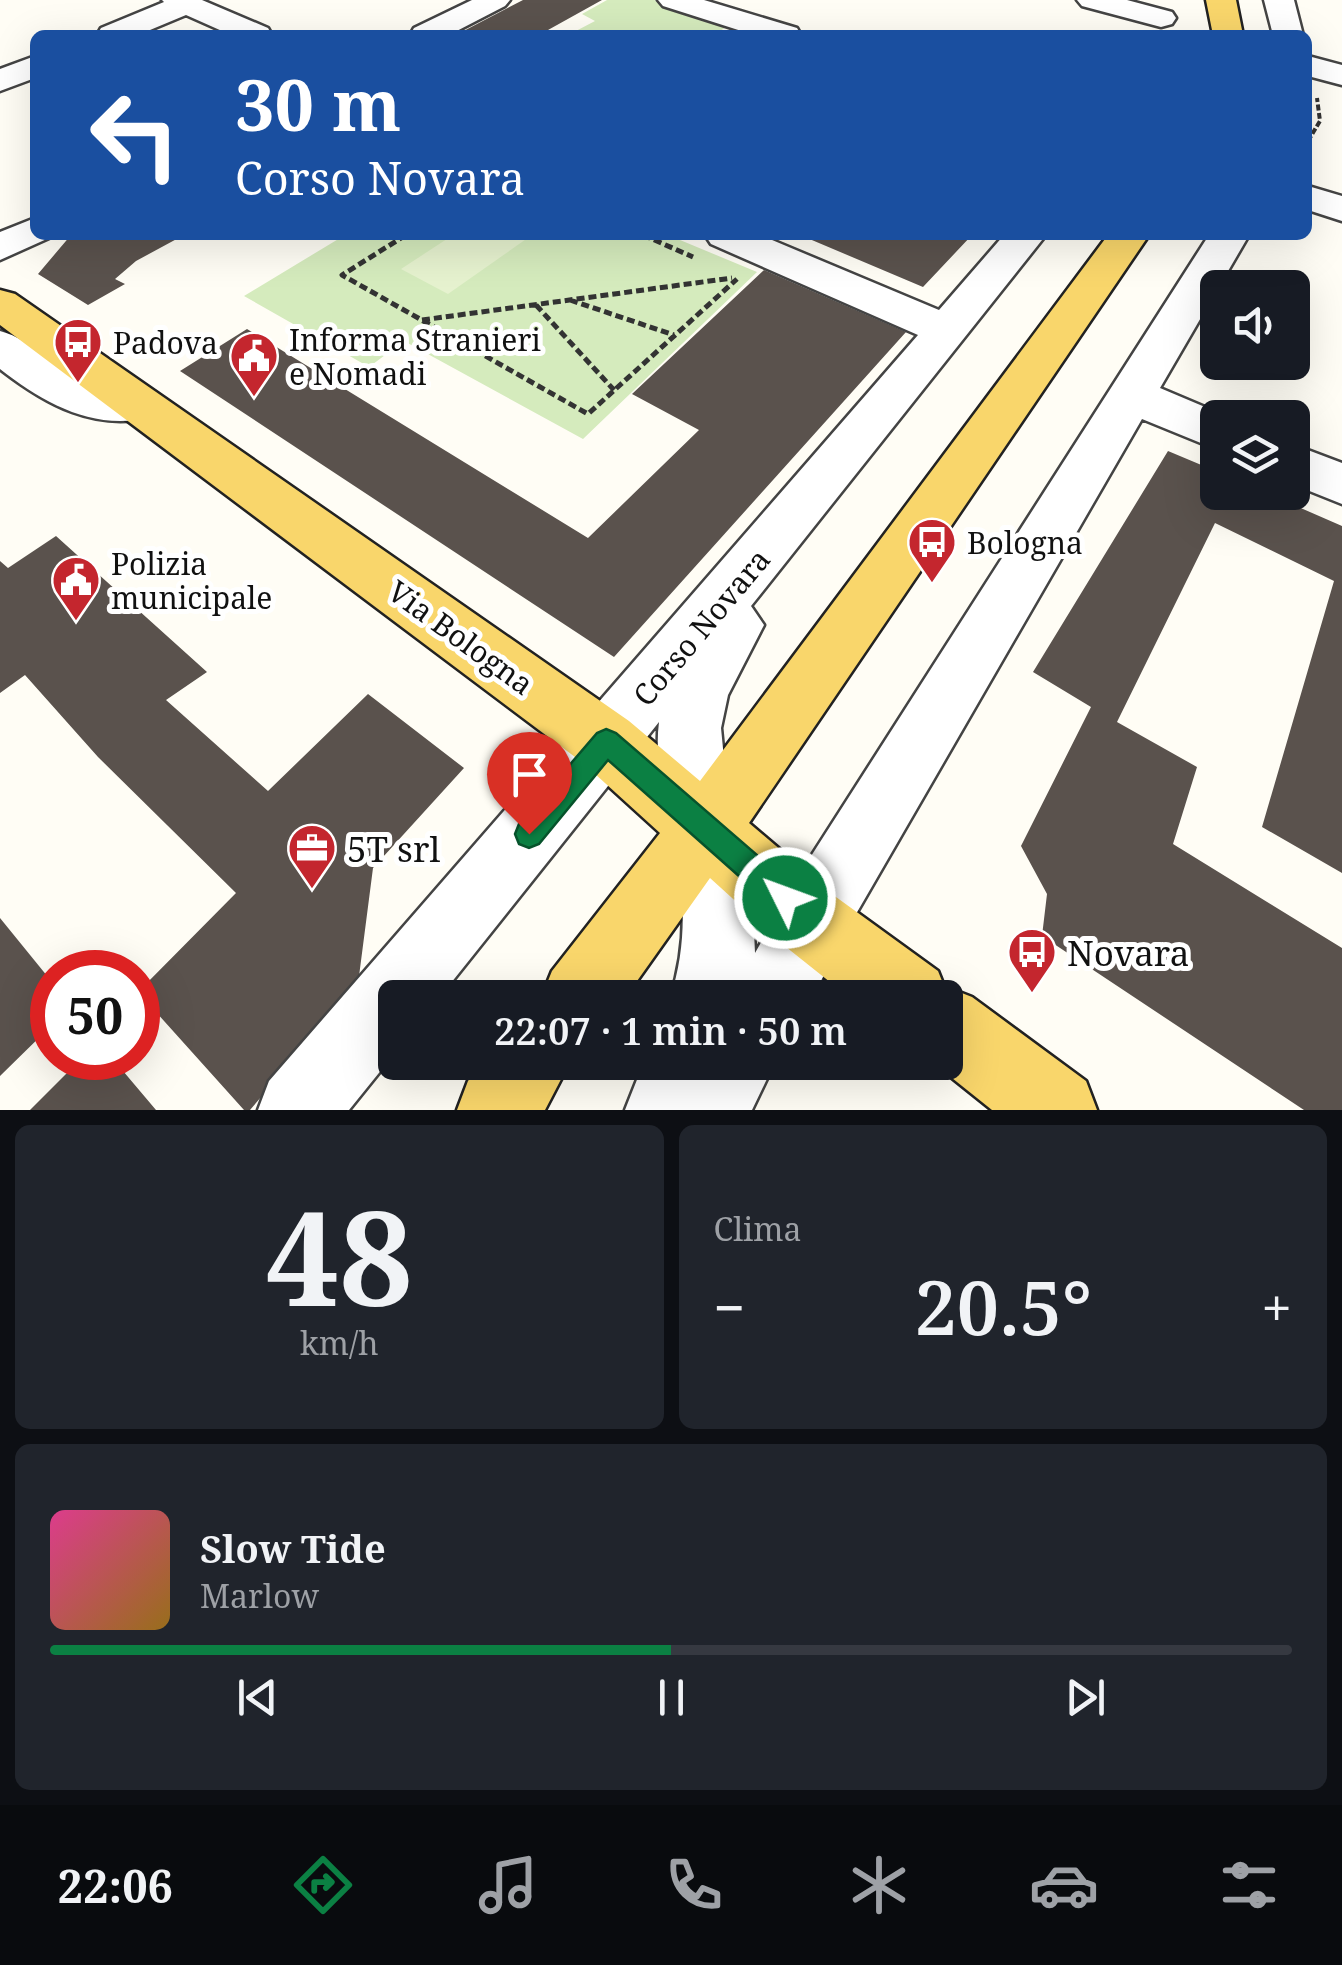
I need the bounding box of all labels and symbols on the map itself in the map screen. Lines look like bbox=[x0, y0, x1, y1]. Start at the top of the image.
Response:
bus stop icon: Padova bbox=[52, 316, 104, 384]
place label: Informa Stranieri e Nomadi bbox=[289, 319, 541, 394]
place label: Padova bbox=[113, 322, 218, 363]
public building icon: Informa Stranieri e Nomadi bbox=[228, 330, 280, 398]
bus stop icon: Bologna bbox=[906, 516, 958, 584]
place label: Bologna bbox=[967, 522, 1083, 563]
street label: Corso Novara bbox=[623, 540, 779, 714]
place label: Polizia municipale bbox=[111, 543, 272, 618]
public building icon: Polizia municipale bbox=[50, 554, 102, 622]
street label: Via Bologna bbox=[380, 570, 542, 704]
pin bbox=[487, 732, 572, 835]
office icon: 5T srl bbox=[286, 822, 338, 890]
place label: 5T srl bbox=[347, 825, 440, 872]
position arrow bbox=[733, 846, 837, 950]
bus stop icon: Novara bbox=[1006, 926, 1058, 994]
place label: Novara bbox=[1067, 929, 1189, 976]
speed limit sign: 50 bbox=[30, 950, 160, 1080]

